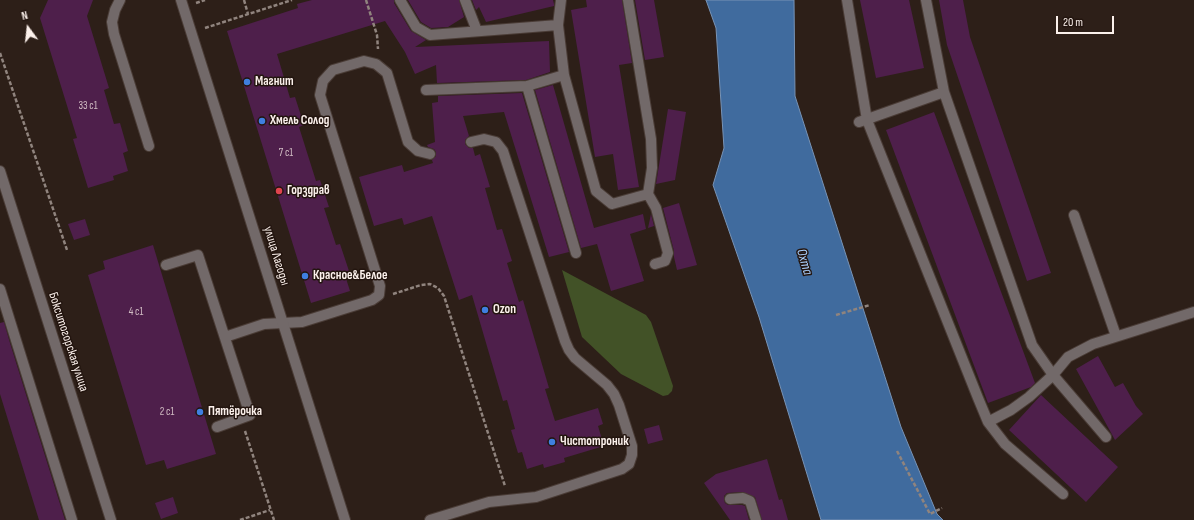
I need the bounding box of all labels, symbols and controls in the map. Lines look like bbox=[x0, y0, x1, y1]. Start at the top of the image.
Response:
north arrow bbox=[8, 8, 48, 48]
scale bar bbox=[1058, 8, 1116, 34]
text: N bbox=[20, 9, 29, 23]
text: 20 m bbox=[1063, 15, 1083, 30]
place label: Магнит bbox=[255, 74, 294, 90]
marker: Магнит bbox=[242, 77, 252, 87]
house number: 33 с1 bbox=[78, 99, 98, 113]
place label: Хмель Солод bbox=[270, 113, 329, 129]
marker: Хмель Солод bbox=[257, 116, 267, 126]
house number: 7 с1 bbox=[279, 146, 293, 160]
place label: Горздрав bbox=[287, 183, 330, 199]
marker: Горздрав bbox=[274, 186, 284, 196]
street label: улица Лагоды bbox=[260, 225, 292, 287]
water label: Охта bbox=[792, 247, 816, 277]
place label: Красное&Белое bbox=[313, 268, 387, 284]
marker: Красное&Белое bbox=[300, 271, 310, 281]
street label: Бокситогорская улица bbox=[45, 290, 91, 394]
place label: Ozon bbox=[493, 302, 516, 318]
house number: 4 с1 bbox=[129, 305, 143, 319]
marker: Ozon bbox=[480, 305, 490, 315]
place label: Пятёрочка bbox=[208, 404, 262, 420]
house number: 2 с1 bbox=[160, 405, 174, 419]
marker: Пятёрочка bbox=[195, 407, 205, 417]
place label: Чистотроник bbox=[560, 434, 629, 450]
marker: Чистотроник bbox=[547, 437, 557, 447]

